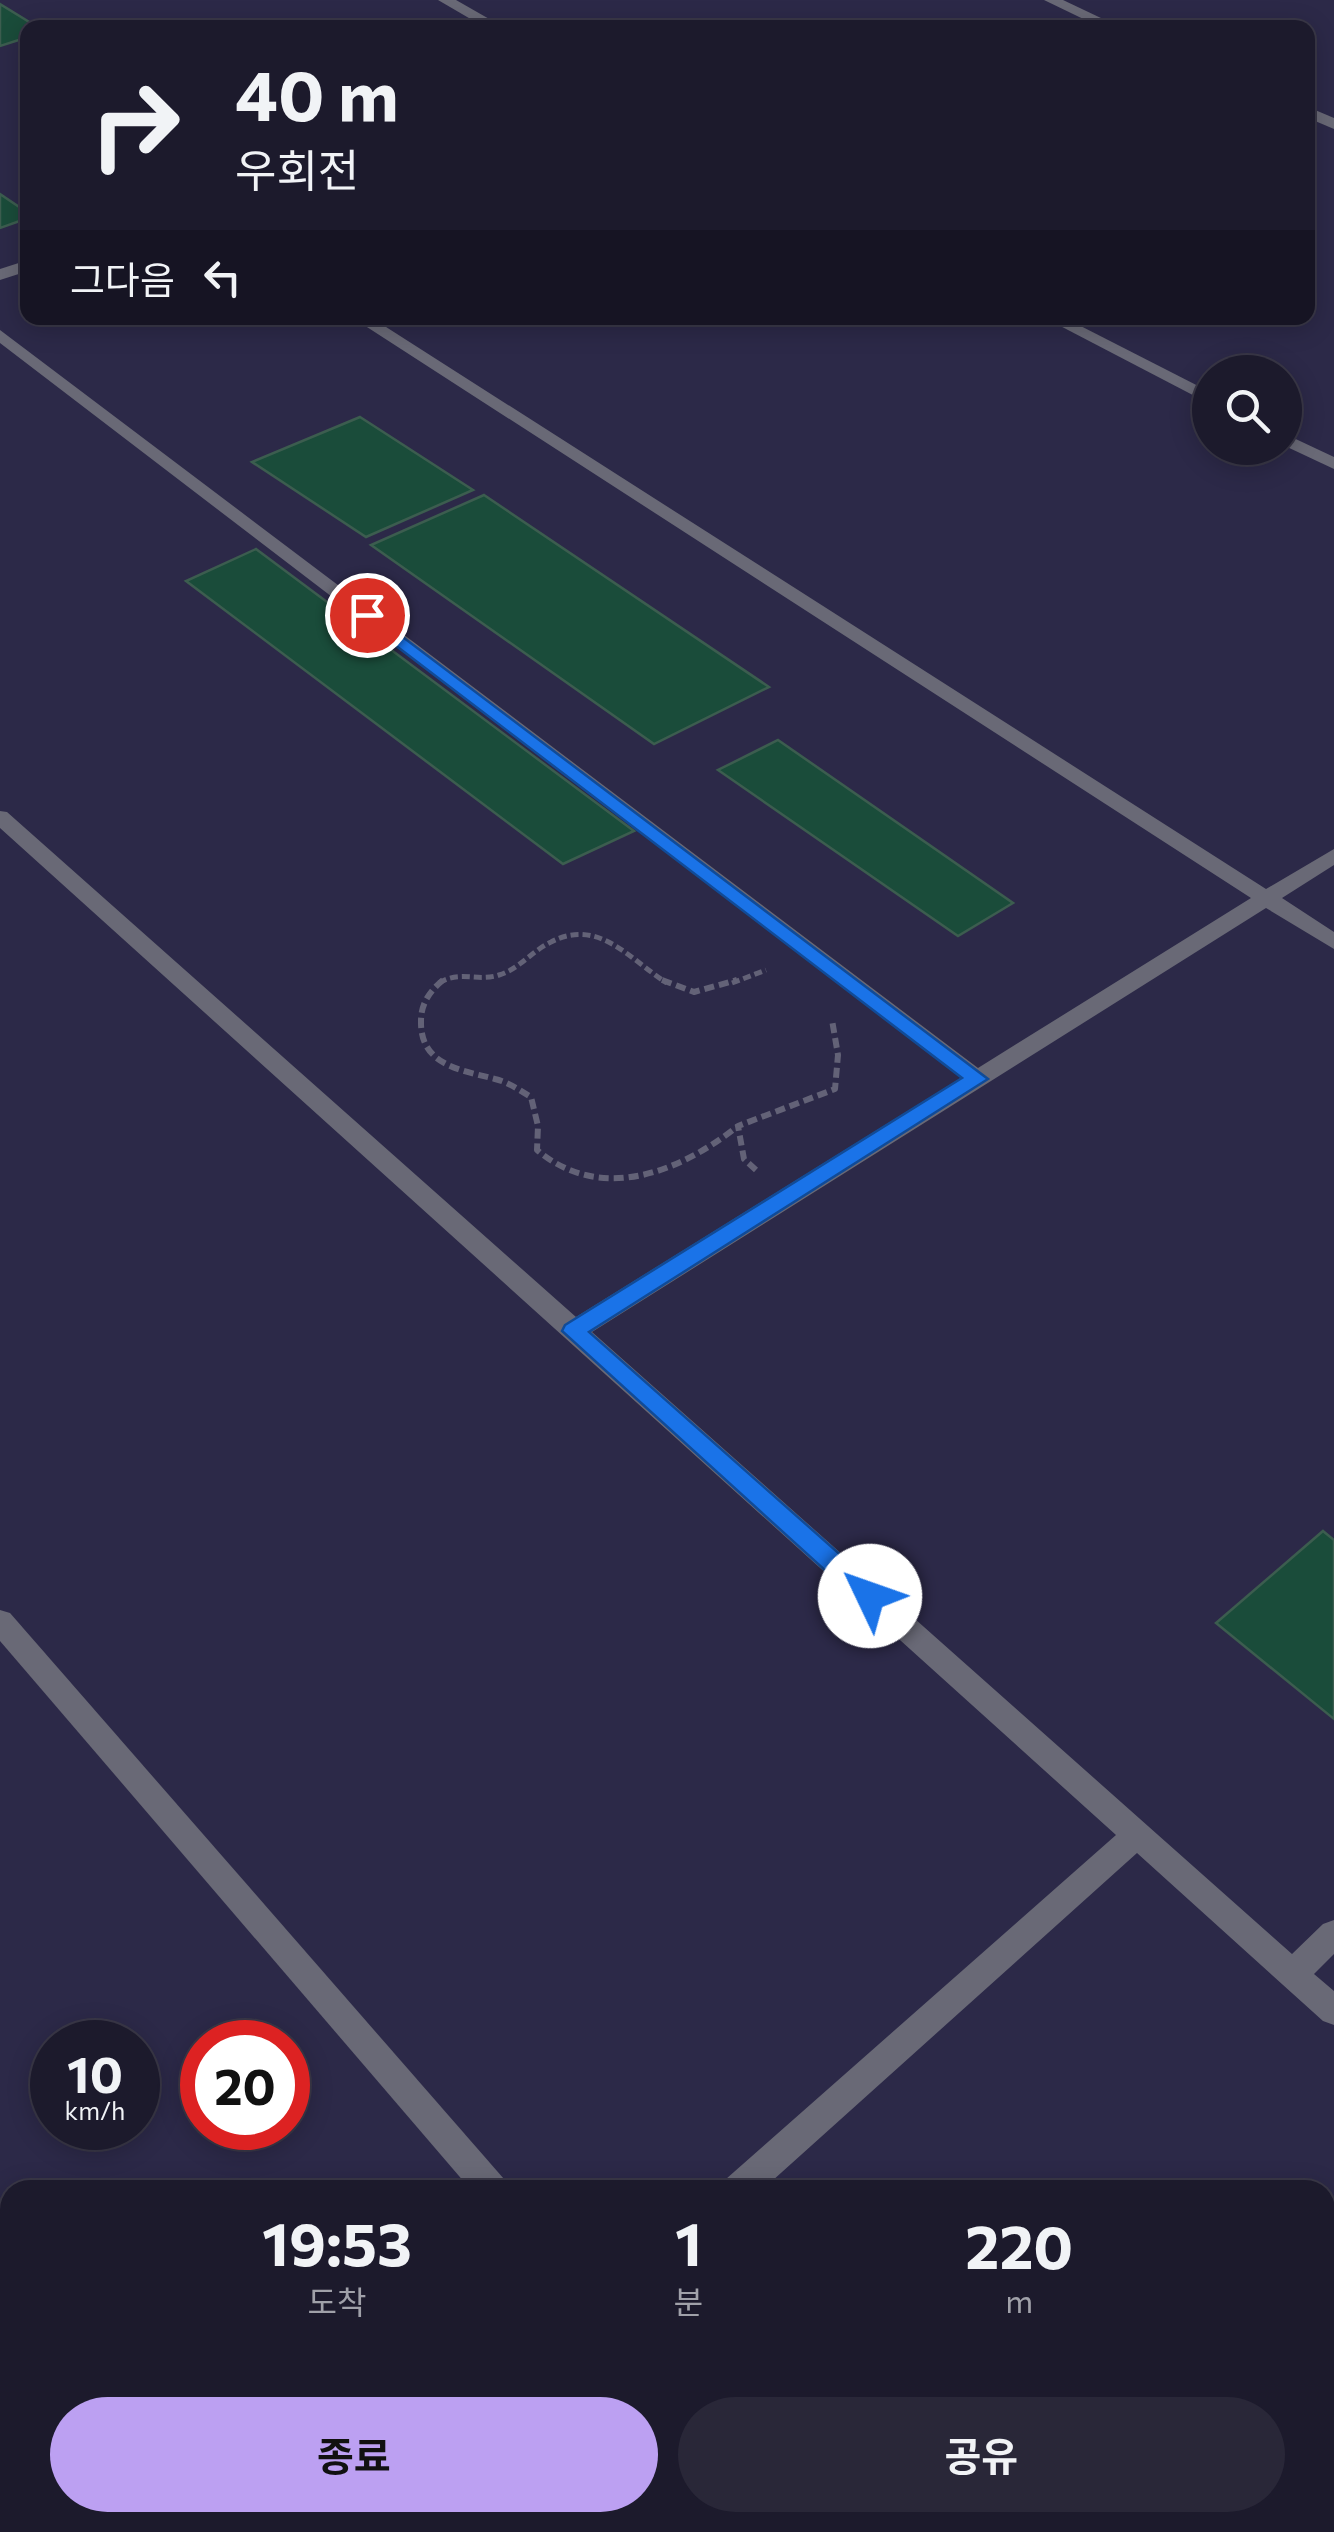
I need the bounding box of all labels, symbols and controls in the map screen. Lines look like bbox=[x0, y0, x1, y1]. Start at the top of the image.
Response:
text: 40 m bbox=[235, 50, 399, 135]
icon: right bbox=[70, 60, 200, 190]
text: 우회전 bbox=[235, 141, 359, 196]
icon: left bbox=[195, 250, 250, 305]
text: 그다음 bbox=[70, 255, 175, 302]
map controls bbox=[1192, 355, 1302, 465]
button: search bbox=[1192, 355, 1302, 465]
pin bbox=[325, 573, 410, 658]
icon: arrive bbox=[340, 588, 395, 643]
position arrow bbox=[818, 1544, 922, 1648]
speed limit sign: 20 bbox=[180, 2020, 310, 2150]
text: 10 bbox=[67, 2042, 123, 2103]
text: km/h bbox=[65, 2095, 125, 2125]
text: 19:53 bbox=[262, 2205, 412, 2278]
text: 1 bbox=[675, 2205, 702, 2278]
text: 220 bbox=[965, 2208, 1073, 2281]
text: m bbox=[1005, 2280, 1033, 2320]
text: 도착 bbox=[307, 2281, 366, 2321]
text: 분 bbox=[674, 2281, 703, 2321]
button: 종료 bbox=[50, 2397, 658, 2512]
button: 공유 bbox=[678, 2397, 1285, 2512]

